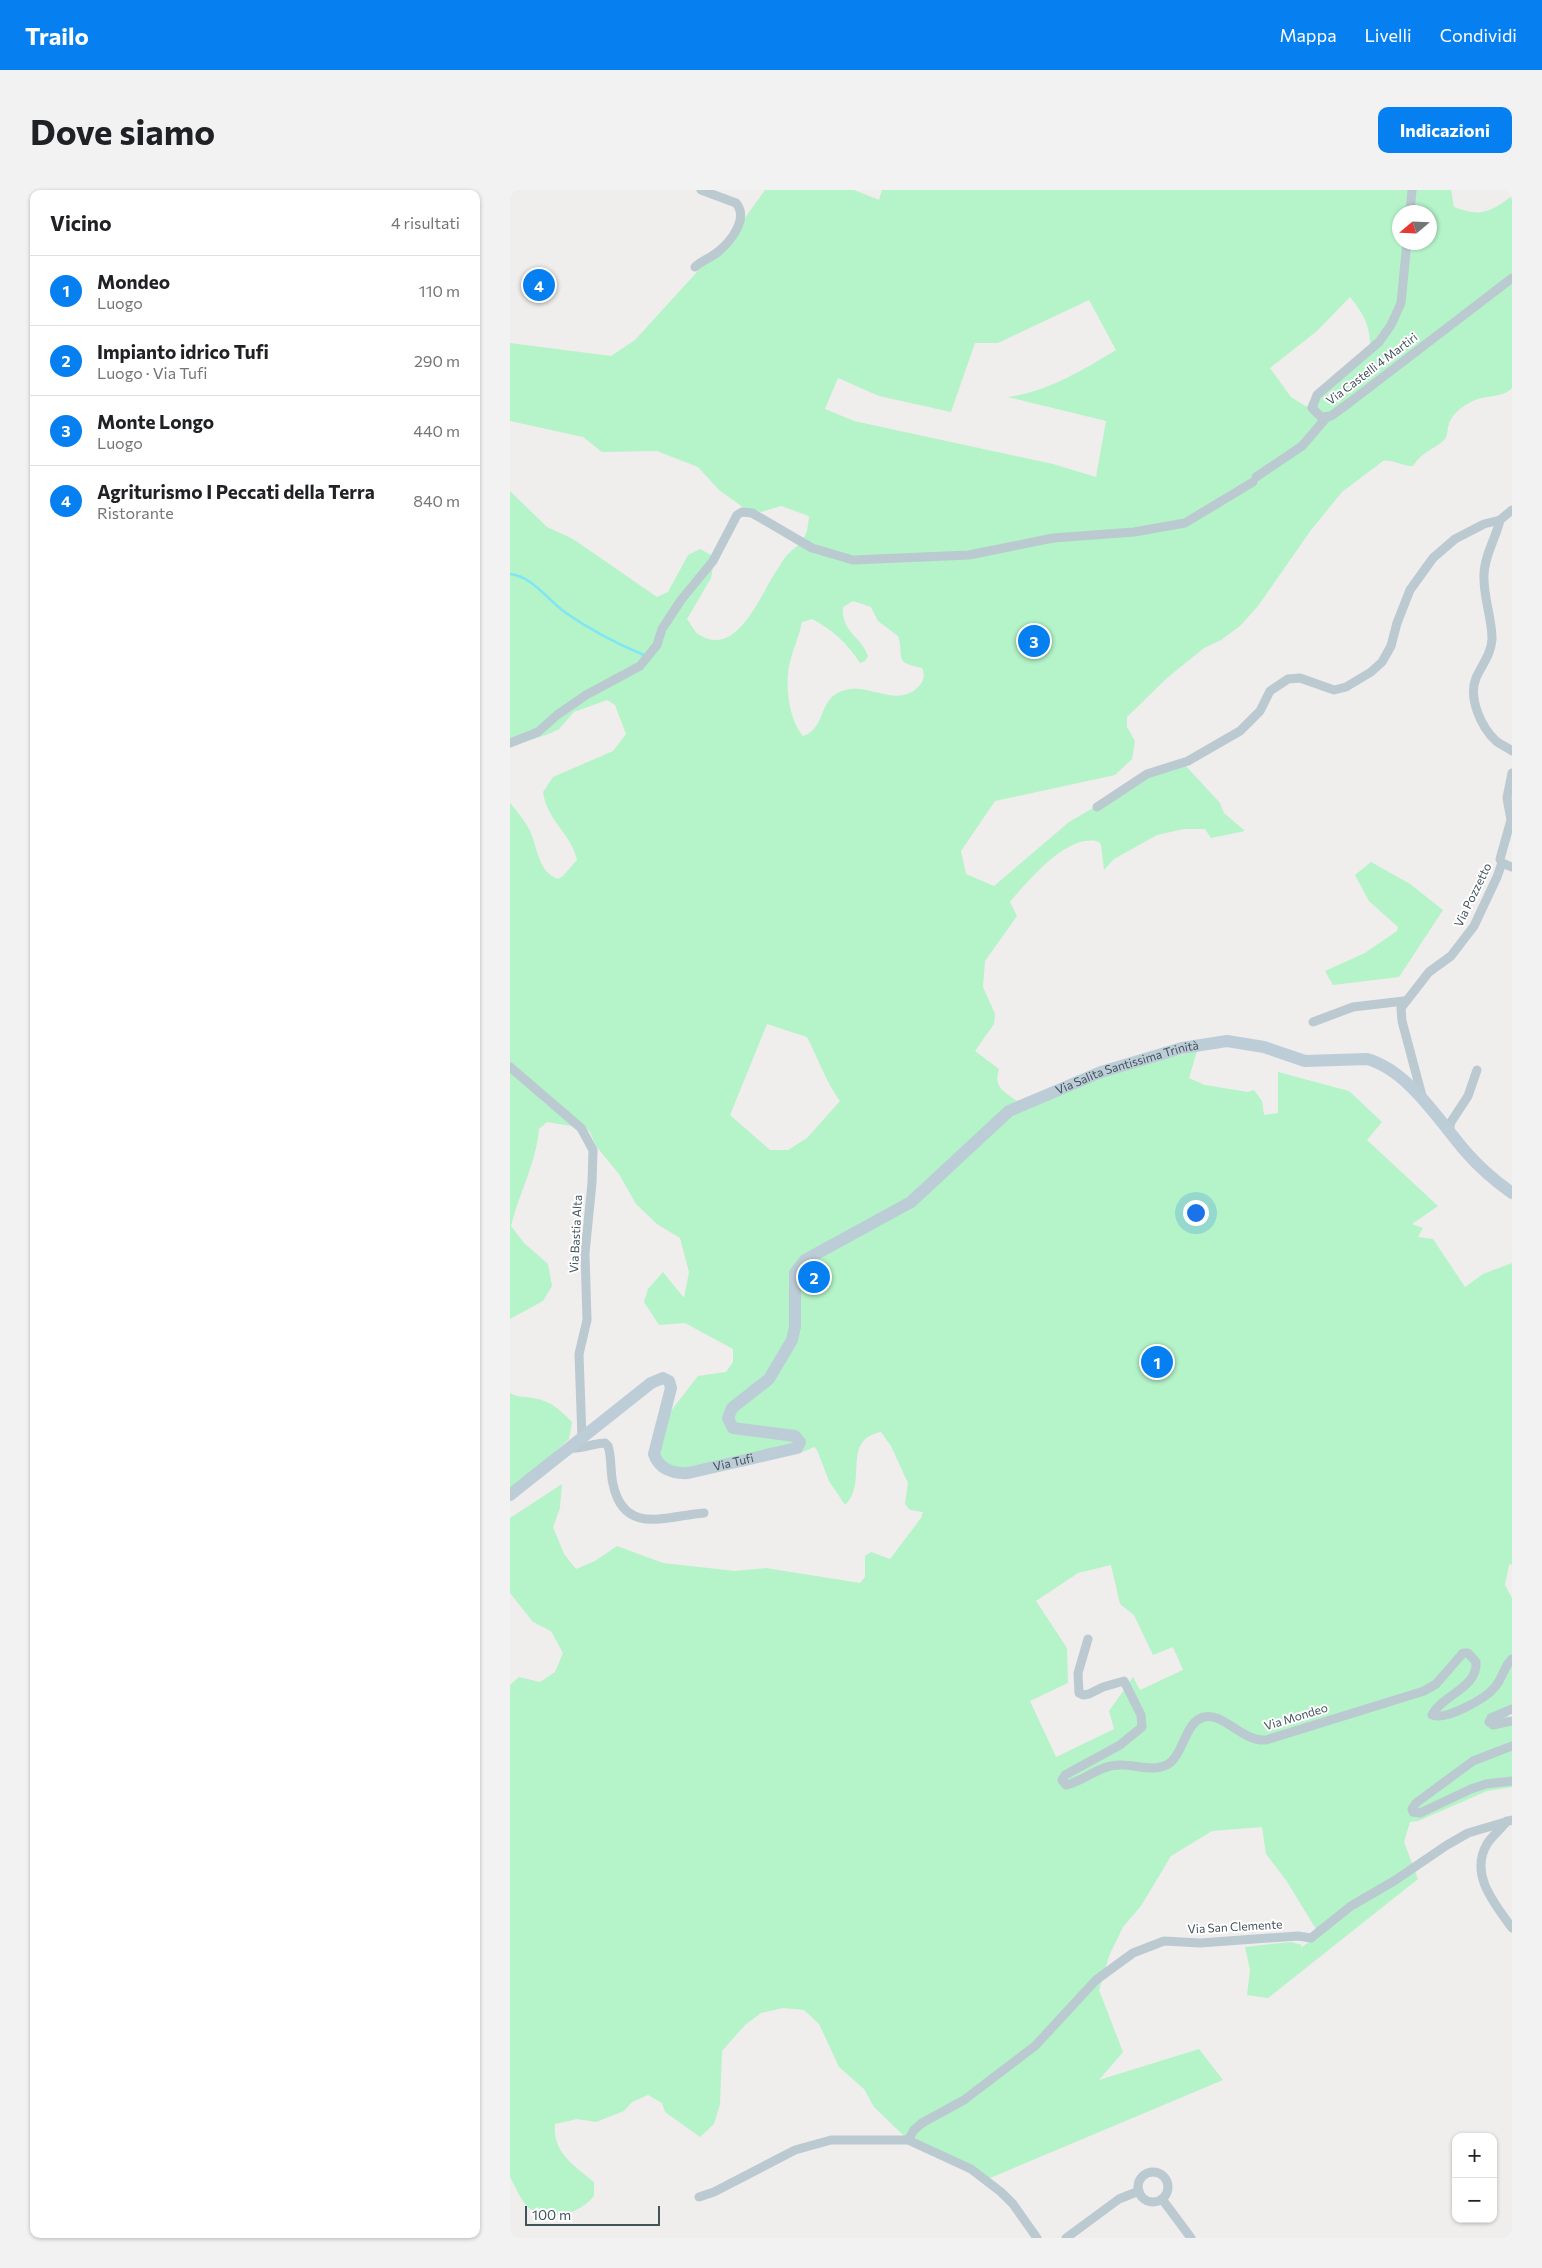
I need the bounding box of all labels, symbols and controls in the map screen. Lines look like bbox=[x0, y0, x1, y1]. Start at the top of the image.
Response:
text: Trailo bbox=[25, 21, 89, 50]
text: Mappa bbox=[1279, 24, 1337, 46]
text: Livelli bbox=[1365, 24, 1412, 46]
text: Condividi bbox=[1440, 24, 1517, 46]
button: Indicazioni bbox=[1378, 107, 1512, 153]
text: Dove siamo bbox=[30, 109, 215, 152]
north arrow bbox=[1392, 205, 1437, 250]
text: Vicino bbox=[50, 210, 111, 235]
text: 4 risultati bbox=[391, 213, 460, 232]
pin: 4 bbox=[523, 266, 555, 304]
text: Mondeo bbox=[97, 270, 170, 293]
text: 1 bbox=[62, 281, 70, 300]
text: 110 m bbox=[419, 281, 460, 300]
text: Luogo bbox=[97, 293, 143, 312]
street label: Via Castelli 4 Martiri bbox=[1323, 329, 1420, 407]
text: Impianto idrico Tufi bbox=[97, 340, 269, 363]
text: 2 bbox=[61, 351, 71, 370]
text: 290 m bbox=[414, 351, 460, 370]
text: Luogo · Via Tufi bbox=[97, 363, 207, 382]
text: Monte Longo bbox=[97, 410, 214, 433]
text: 3 bbox=[61, 421, 71, 440]
text: 440 m bbox=[413, 421, 460, 440]
text: Luogo bbox=[97, 433, 143, 452]
text: Agriturismo I Peccati della Terra bbox=[97, 480, 375, 503]
text: 4 bbox=[61, 491, 71, 510]
text: 840 m bbox=[413, 491, 460, 510]
text: Ristorante bbox=[97, 503, 174, 522]
pin: 3 bbox=[1018, 622, 1050, 660]
street label: Via Pozzetto bbox=[1451, 860, 1494, 929]
street label: Via Salita Santissima Trinità bbox=[1053, 1038, 1200, 1097]
street label: Via Bastia Alta bbox=[566, 1194, 584, 1273]
your location bbox=[1183, 1200, 1209, 1226]
pin: 2 bbox=[798, 1258, 830, 1296]
pin: 1 bbox=[1141, 1343, 1173, 1381]
street label: Via Tufi bbox=[712, 1450, 755, 1473]
street label: Via Mondeo bbox=[1262, 1700, 1329, 1732]
street label: Via San Clemente bbox=[1187, 1917, 1283, 1935]
map controls bbox=[1452, 2133, 1497, 2223]
button: + bbox=[1452, 2133, 1497, 2178]
button: − bbox=[1452, 2178, 1497, 2223]
scale bar bbox=[525, 2203, 660, 2226]
text: 100 m bbox=[532, 2206, 571, 2223]

